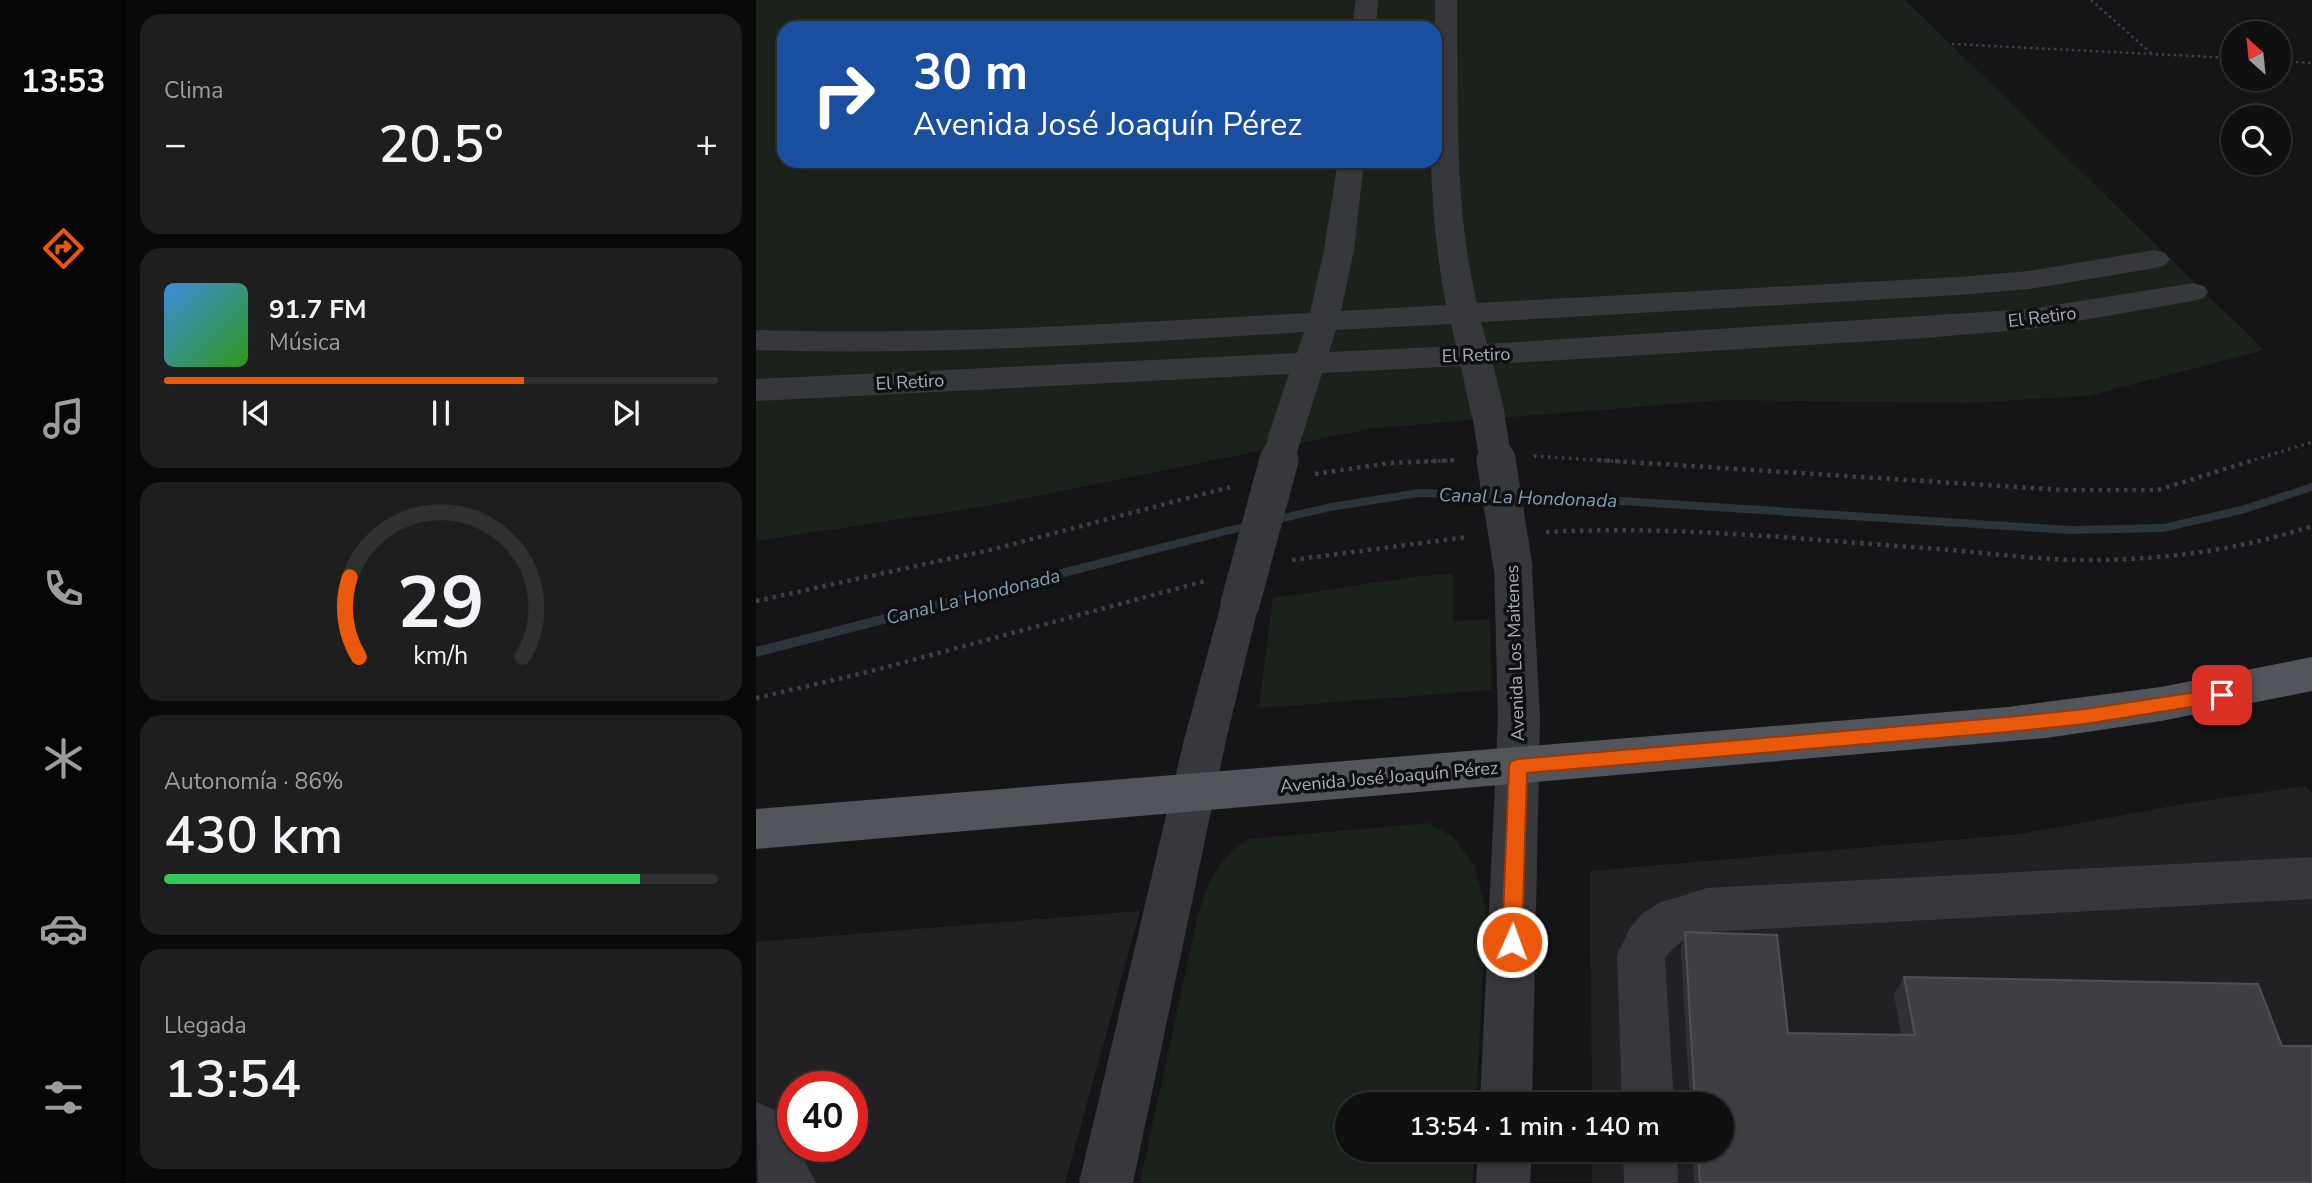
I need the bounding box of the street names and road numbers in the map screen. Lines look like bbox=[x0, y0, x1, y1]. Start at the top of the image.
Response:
street label: El Retiro bbox=[2006, 301, 2078, 333]
street label: El Retiro bbox=[1441, 342, 1511, 368]
street label: El Retiro bbox=[875, 368, 945, 396]
street label: Avenida Los Maitenes bbox=[1500, 564, 1530, 742]
street label: Avenida José Joaquín Pérez bbox=[1279, 756, 1499, 798]

